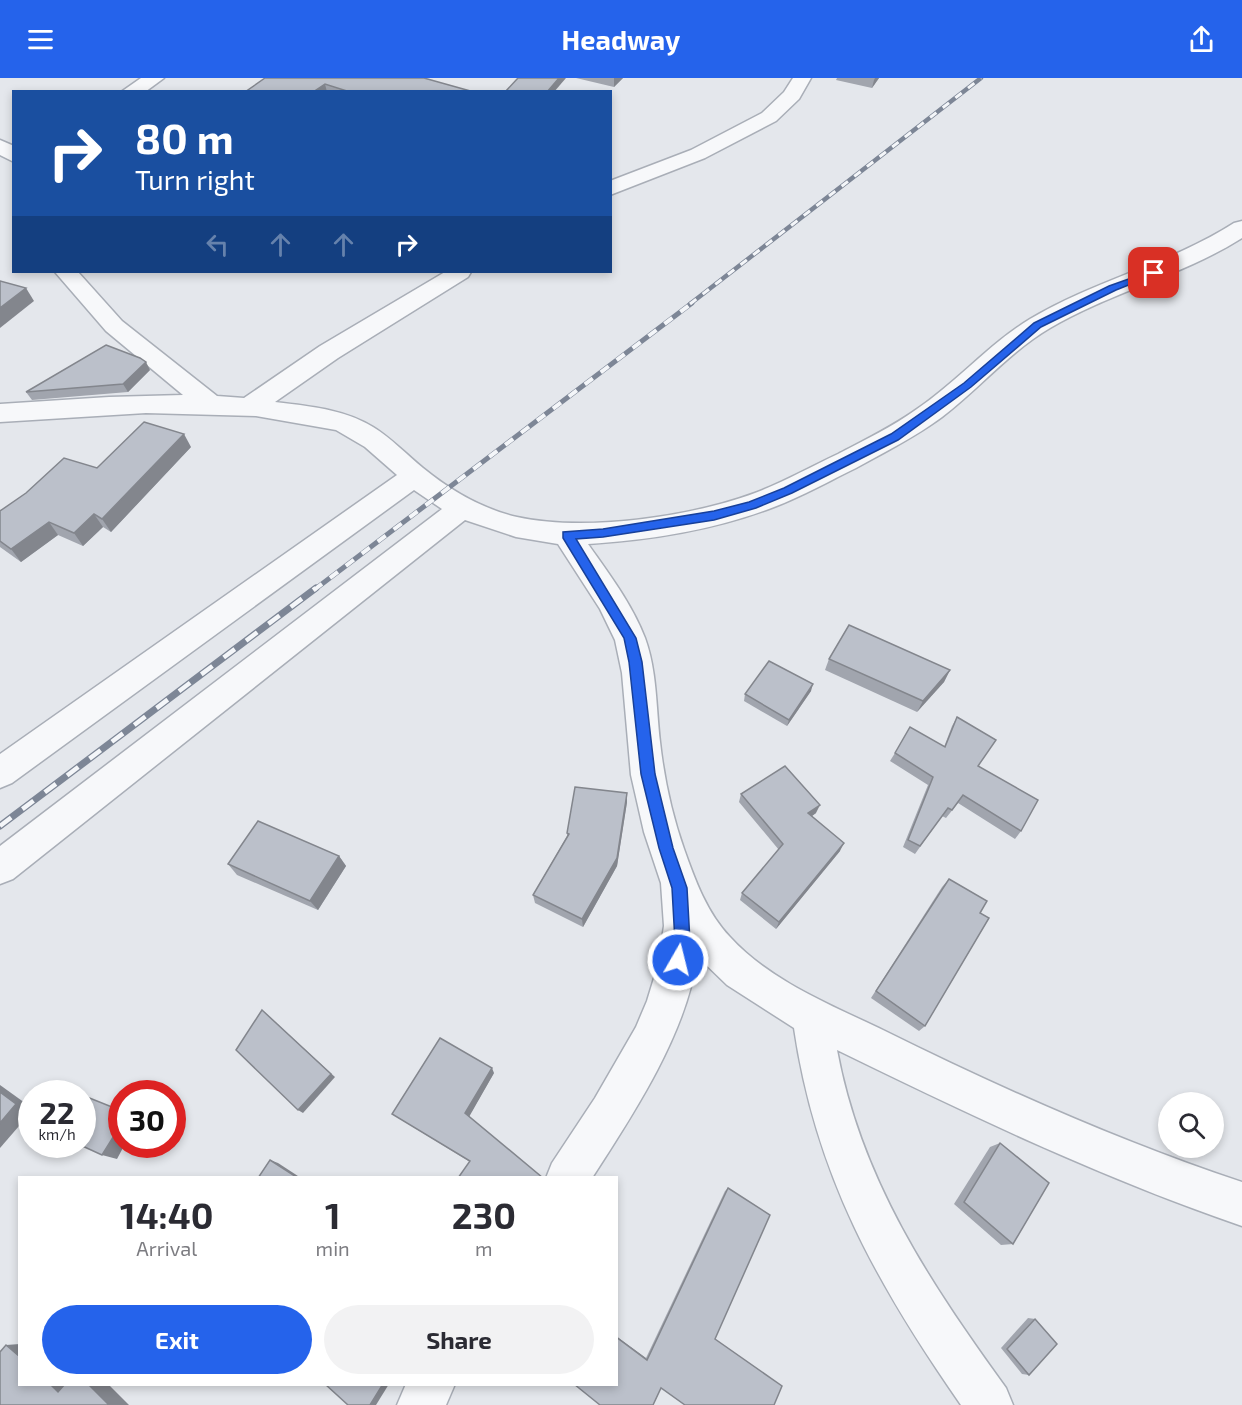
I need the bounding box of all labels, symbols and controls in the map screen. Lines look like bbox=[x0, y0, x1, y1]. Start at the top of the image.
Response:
icon: menu bbox=[24, 23, 57, 56]
text: Headway bbox=[562, 23, 680, 55]
icon: share bbox=[1185, 23, 1218, 56]
text: 80 m bbox=[135, 112, 234, 162]
icon: right bbox=[36, 114, 114, 192]
text: Turn right bbox=[135, 163, 255, 195]
icon: left bbox=[201, 228, 234, 261]
icon: ahead bbox=[264, 228, 297, 261]
icon: ahead bbox=[327, 228, 360, 261]
icon: right bbox=[390, 228, 423, 261]
pin bbox=[1128, 247, 1179, 298]
icon: arrive bbox=[1137, 256, 1170, 289]
position arrow bbox=[646, 928, 710, 992]
speed limit sign: 30 bbox=[108, 1080, 186, 1158]
map controls bbox=[1158, 1092, 1224, 1158]
button: search bbox=[1158, 1092, 1224, 1158]
text: 22 bbox=[40, 1094, 74, 1130]
text: km/h bbox=[38, 1125, 76, 1143]
text: 14:40 bbox=[120, 1193, 214, 1236]
text: 1 bbox=[325, 1193, 340, 1236]
text: 230 bbox=[452, 1193, 516, 1236]
text: Arrival bbox=[136, 1236, 197, 1260]
text: min bbox=[316, 1236, 350, 1260]
text: m bbox=[475, 1236, 493, 1260]
button: Exit bbox=[42, 1305, 312, 1374]
button: Share bbox=[324, 1305, 594, 1374]

